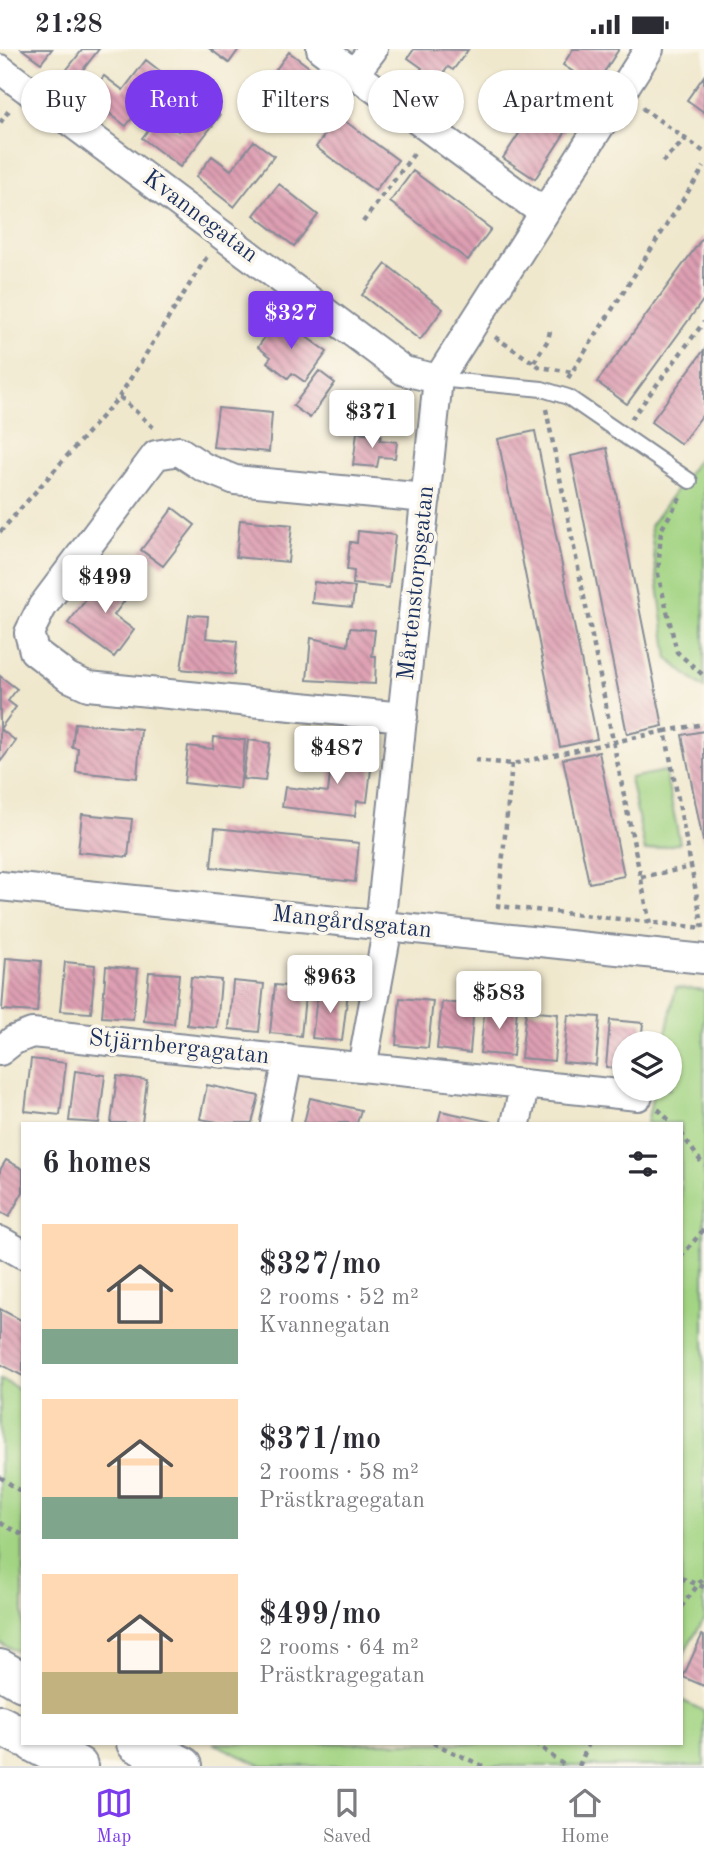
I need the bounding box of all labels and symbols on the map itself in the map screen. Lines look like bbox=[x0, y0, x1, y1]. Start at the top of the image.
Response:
street label: Kvannegatan bbox=[138, 166, 262, 268]
pin: $327 bbox=[250, 292, 332, 351]
pin: $371 bbox=[331, 391, 413, 450]
street label: Mårtenstorpsgatan bbox=[395, 484, 439, 682]
pin: $499 bbox=[64, 555, 146, 615]
pin: $487 bbox=[296, 727, 378, 786]
street label: Mangårdsgatan bbox=[271, 903, 433, 943]
pin: $963 bbox=[289, 955, 371, 1015]
pin: $583 bbox=[458, 971, 540, 1031]
street label: Stjärnbergagatan bbox=[87, 1027, 271, 1069]

